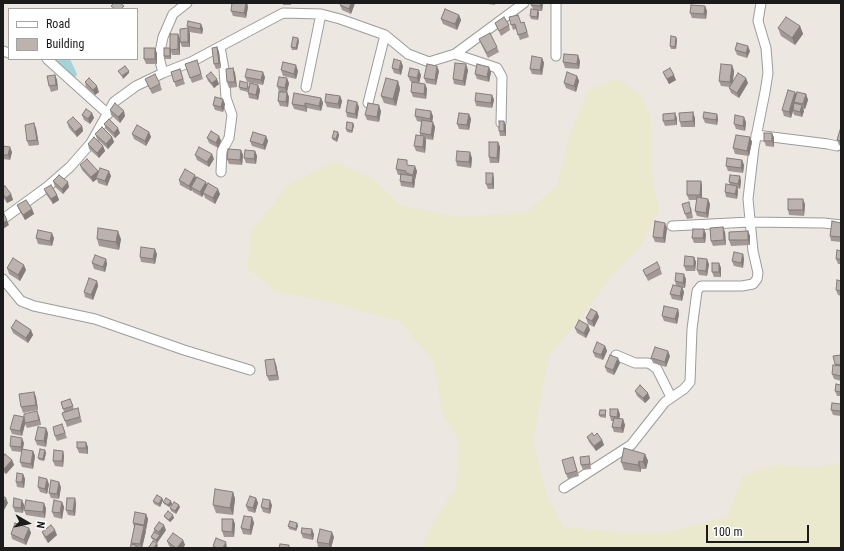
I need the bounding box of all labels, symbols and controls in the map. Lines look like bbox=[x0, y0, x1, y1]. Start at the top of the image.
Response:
legend bbox=[8, 8, 138, 60]
text: Road bbox=[46, 17, 70, 31]
text: Building bbox=[46, 37, 84, 51]
north arrow bbox=[8, 503, 48, 543]
scale bar bbox=[708, 517, 811, 543]
text: N bbox=[33, 521, 47, 529]
text: 100 m bbox=[713, 525, 743, 539]

